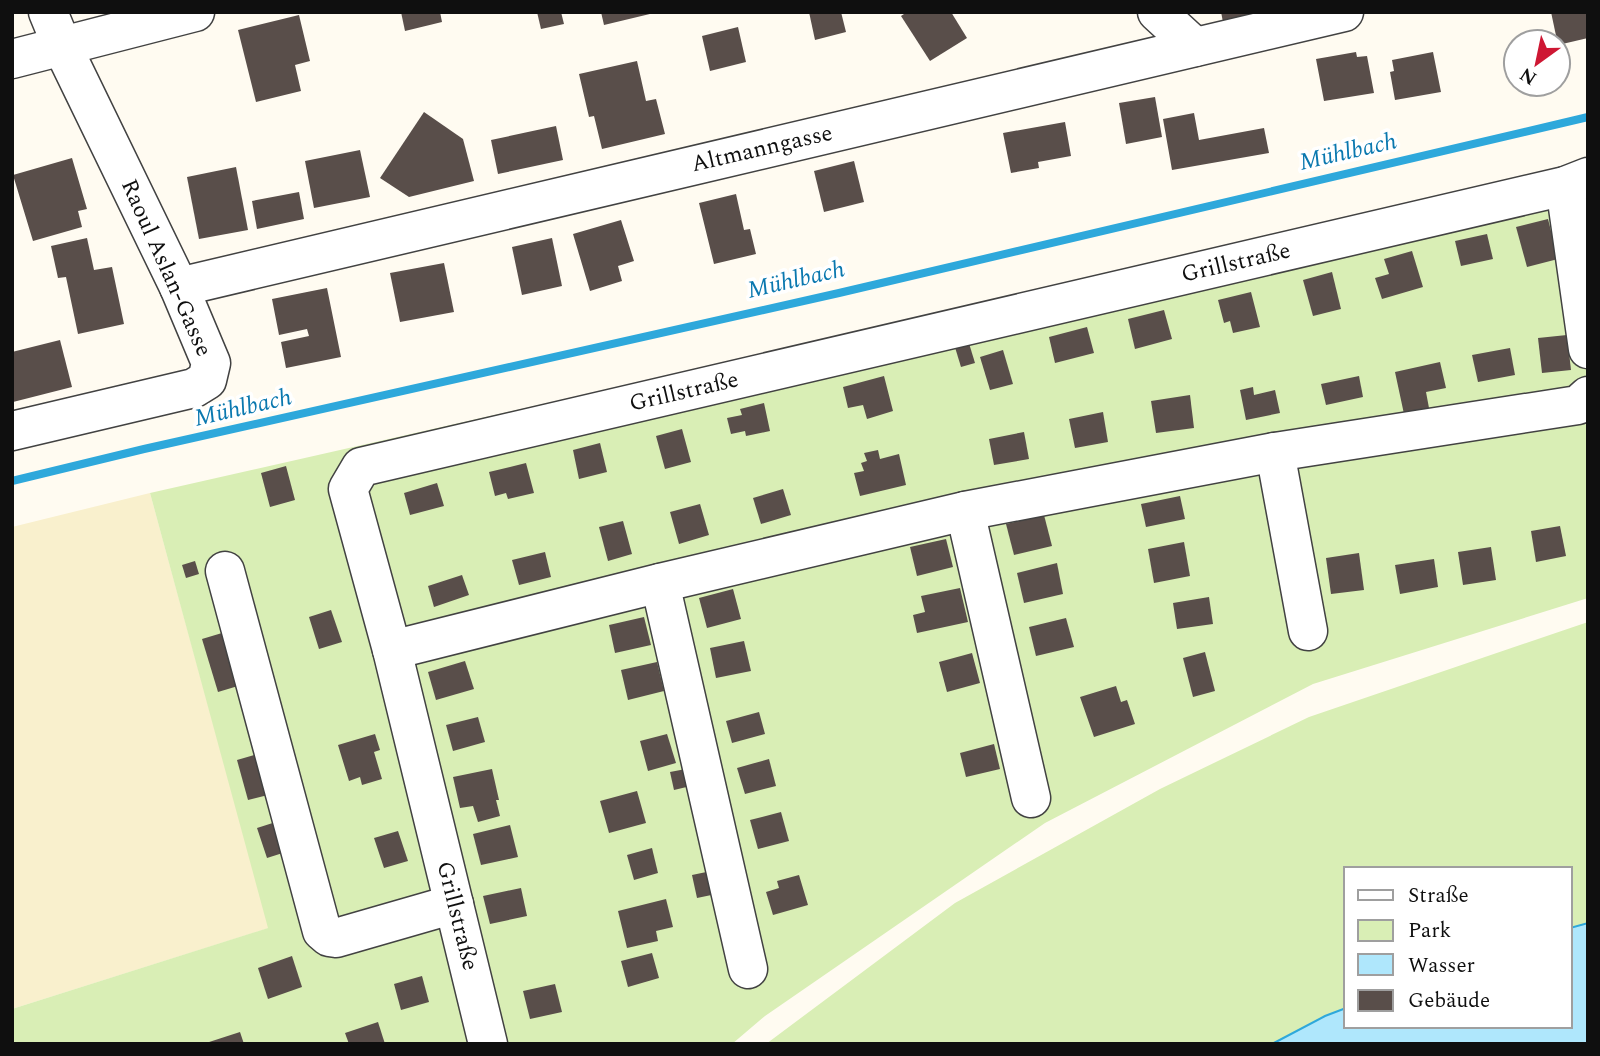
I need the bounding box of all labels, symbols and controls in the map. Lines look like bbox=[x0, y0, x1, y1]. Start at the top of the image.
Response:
north arrow bbox=[1502, 28, 1572, 98]
text: N bbox=[1514, 60, 1543, 92]
street label: Altmanngasse bbox=[688, 116, 836, 182]
water label: Mühlbach bbox=[1296, 123, 1400, 181]
street label: Raoul Aslan-Gasse bbox=[111, 174, 221, 362]
street label: Grillstraße bbox=[1178, 233, 1294, 293]
water label: Mühlbach bbox=[744, 251, 848, 309]
street label: Grillstraße bbox=[626, 362, 742, 422]
water label: Mühlbach bbox=[191, 379, 295, 437]
street label: Grillstraße bbox=[427, 858, 487, 974]
legend bbox=[1344, 867, 1572, 1028]
text: Straße bbox=[1408, 880, 1469, 912]
text: Park bbox=[1408, 915, 1452, 947]
text: Wasser bbox=[1408, 950, 1475, 982]
text: Gebäude bbox=[1408, 985, 1490, 1017]

